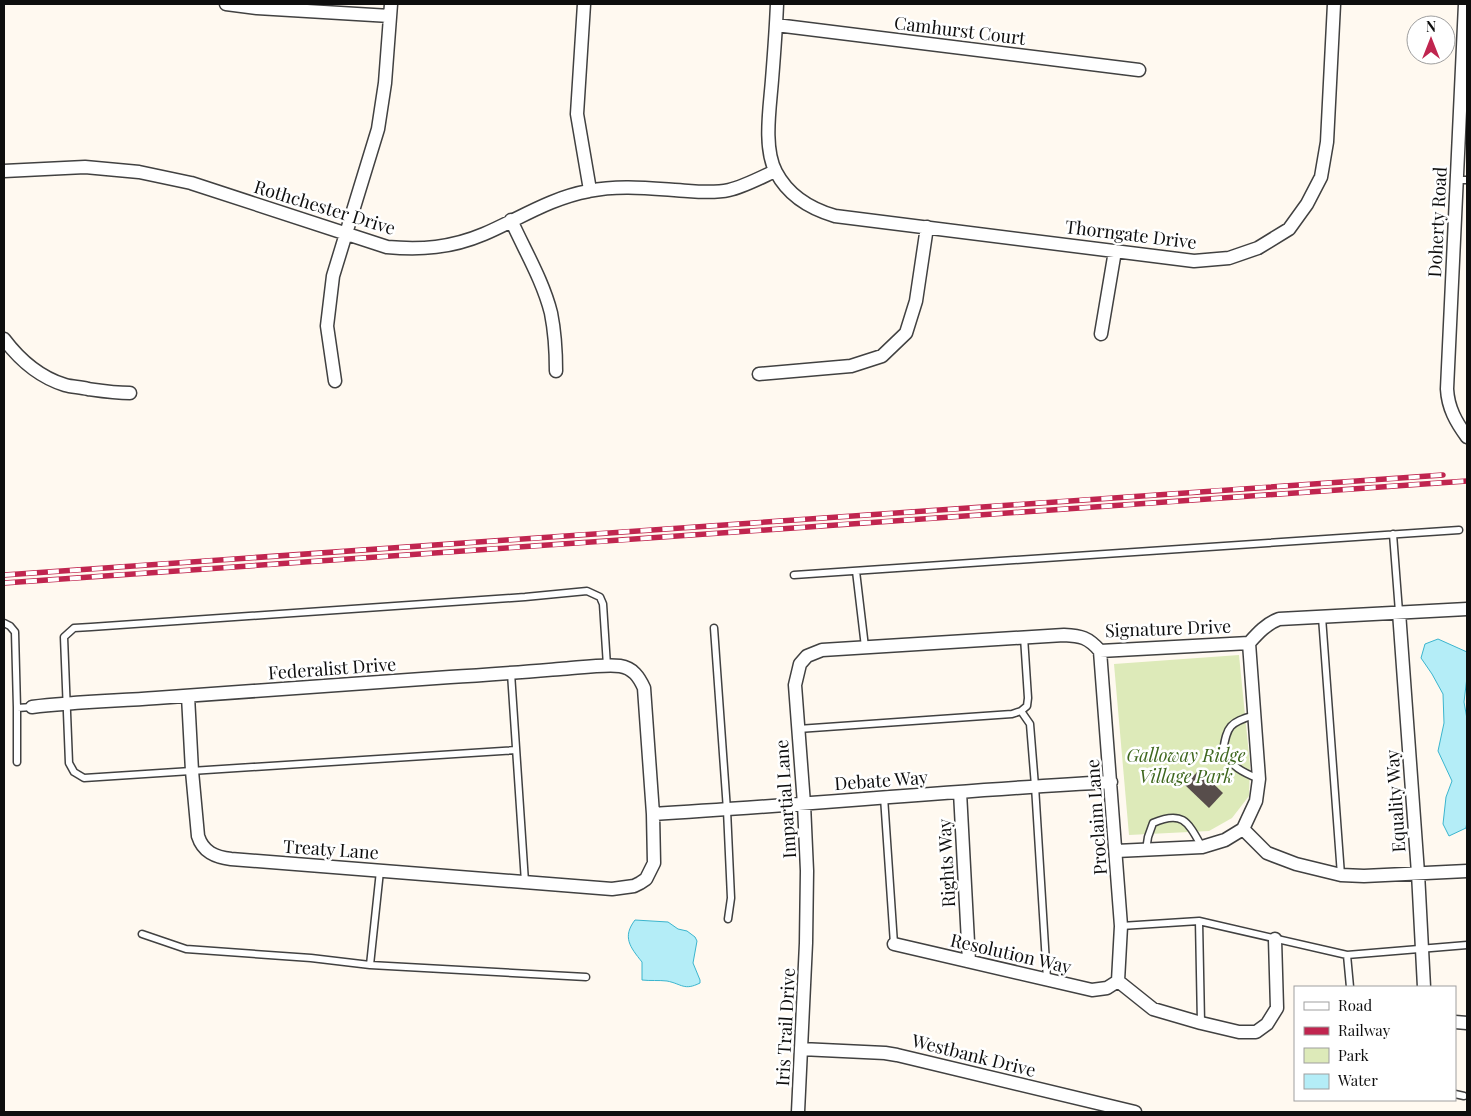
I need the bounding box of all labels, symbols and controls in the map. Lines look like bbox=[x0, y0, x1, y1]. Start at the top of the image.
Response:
street label: Camhurst Court bbox=[893, 10, 1028, 50]
north arrow bbox=[1406, 15, 1456, 65]
text: N bbox=[1426, 17, 1436, 36]
street label: Doherty Road bbox=[1422, 166, 1452, 278]
street label: Rothchester Drive bbox=[251, 174, 399, 240]
street label: Thorngate Drive bbox=[1064, 214, 1198, 254]
street label: Signature Drive bbox=[1104, 614, 1232, 642]
street label: Federalist Drive bbox=[267, 652, 397, 684]
street label: Impartial Lane bbox=[769, 739, 801, 859]
park label: Galloway Ridge Village Park bbox=[1127, 743, 1246, 788]
street label: Equality Way bbox=[1379, 749, 1411, 853]
street label: Proclaim Lane bbox=[1080, 758, 1112, 876]
street label: Debate Way bbox=[833, 765, 929, 795]
street label: Rights Way bbox=[932, 818, 960, 908]
street label: Treaty Lane bbox=[282, 834, 380, 864]
street label: Resolution Way bbox=[948, 927, 1074, 979]
street label: Iris Trail Drive bbox=[770, 967, 800, 1087]
legend bbox=[1294, 986, 1456, 1101]
text: Road bbox=[1338, 995, 1372, 1015]
text: Railway bbox=[1338, 1020, 1391, 1040]
street label: Westbank Drive bbox=[909, 1028, 1038, 1082]
text: Park bbox=[1338, 1045, 1370, 1065]
text: Water bbox=[1337, 1070, 1378, 1090]

